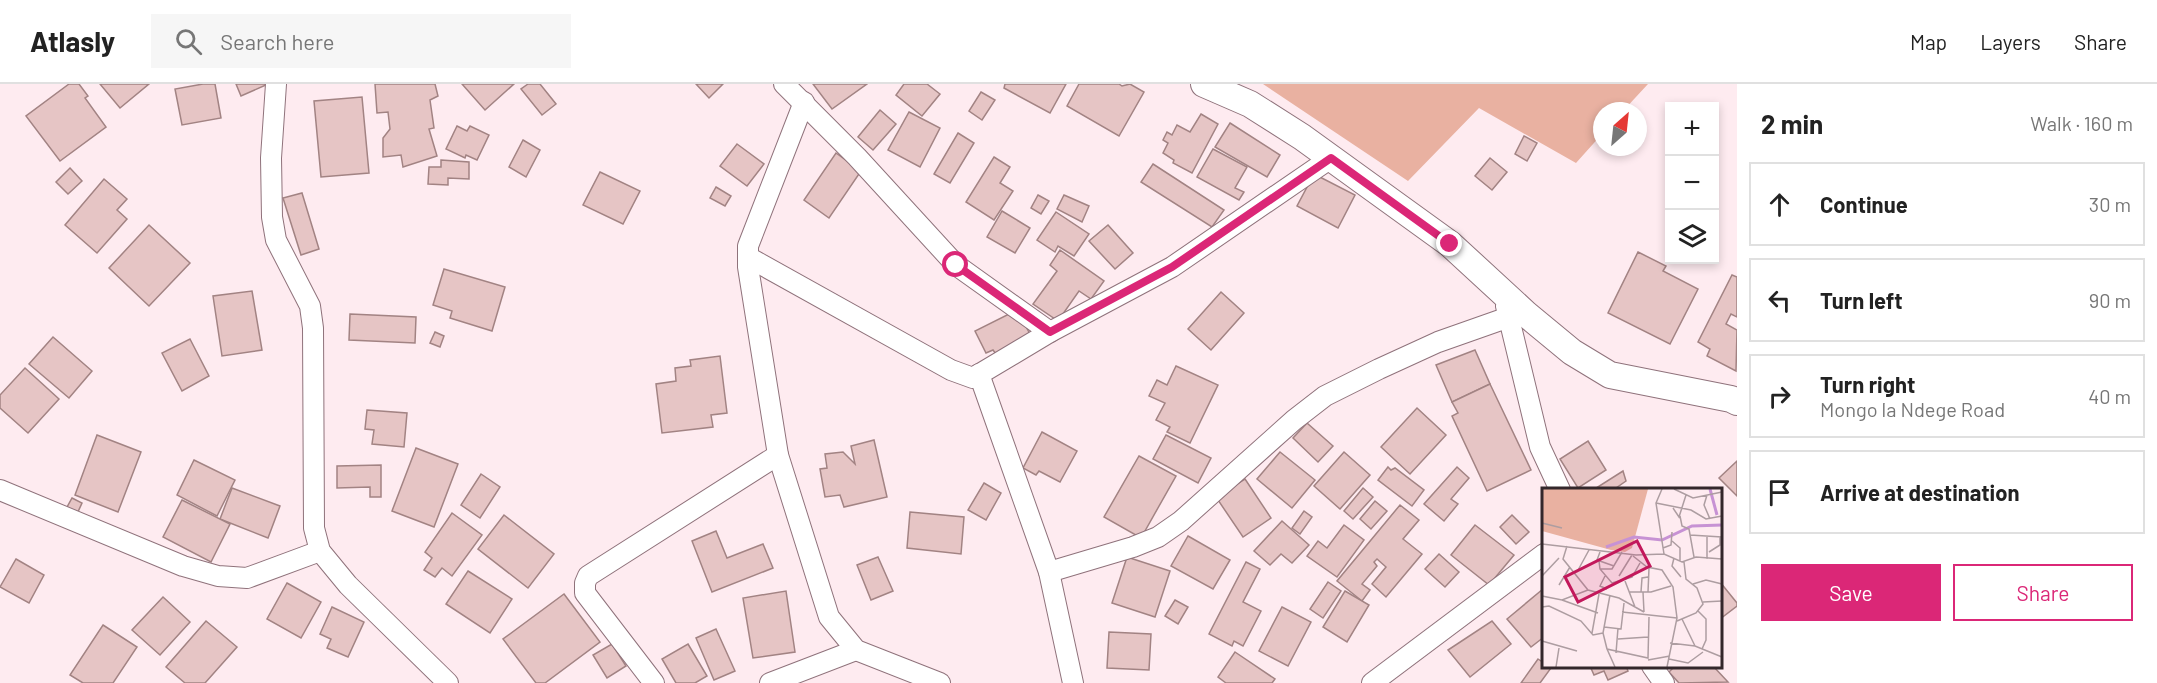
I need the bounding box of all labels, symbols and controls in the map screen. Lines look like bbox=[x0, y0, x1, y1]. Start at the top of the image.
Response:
search box bbox=[151, 14, 571, 68]
text: Atlasly bbox=[30, 24, 115, 58]
icon: search bbox=[172, 25, 205, 58]
text: Search here bbox=[220, 28, 335, 54]
text: Map bbox=[1910, 29, 1947, 54]
text: Layers bbox=[1980, 29, 2041, 54]
text: Share bbox=[2074, 29, 2127, 54]
north arrow bbox=[1593, 102, 1647, 156]
map controls bbox=[1665, 102, 1719, 264]
button: + bbox=[1665, 102, 1719, 156]
text: 2 min bbox=[1761, 108, 1823, 139]
text: Walk · 160 m bbox=[2030, 111, 2133, 135]
button: − bbox=[1665, 156, 1719, 210]
icon: ahead bbox=[1763, 188, 1796, 221]
text: Continue bbox=[1820, 191, 1908, 217]
text: 30 m bbox=[2089, 192, 2131, 216]
button: layers bbox=[1665, 210, 1719, 264]
route end bbox=[1436, 230, 1462, 256]
route start bbox=[942, 251, 968, 277]
icon: left bbox=[1763, 284, 1796, 317]
text: Turn left bbox=[1820, 287, 1903, 313]
text: 90 m bbox=[2089, 288, 2131, 312]
text: Turn right bbox=[1820, 371, 1915, 397]
icon: right bbox=[1763, 380, 1796, 413]
text: 40 m bbox=[2088, 384, 2131, 408]
text: Mongo la Ndege Road bbox=[1820, 397, 2005, 421]
icon: arrive bbox=[1763, 476, 1796, 509]
text: Arrive at destination bbox=[1820, 479, 2019, 505]
inset map bbox=[1542, 488, 1722, 668]
button: Save bbox=[1761, 564, 1941, 621]
button: Share bbox=[1953, 564, 2133, 621]

